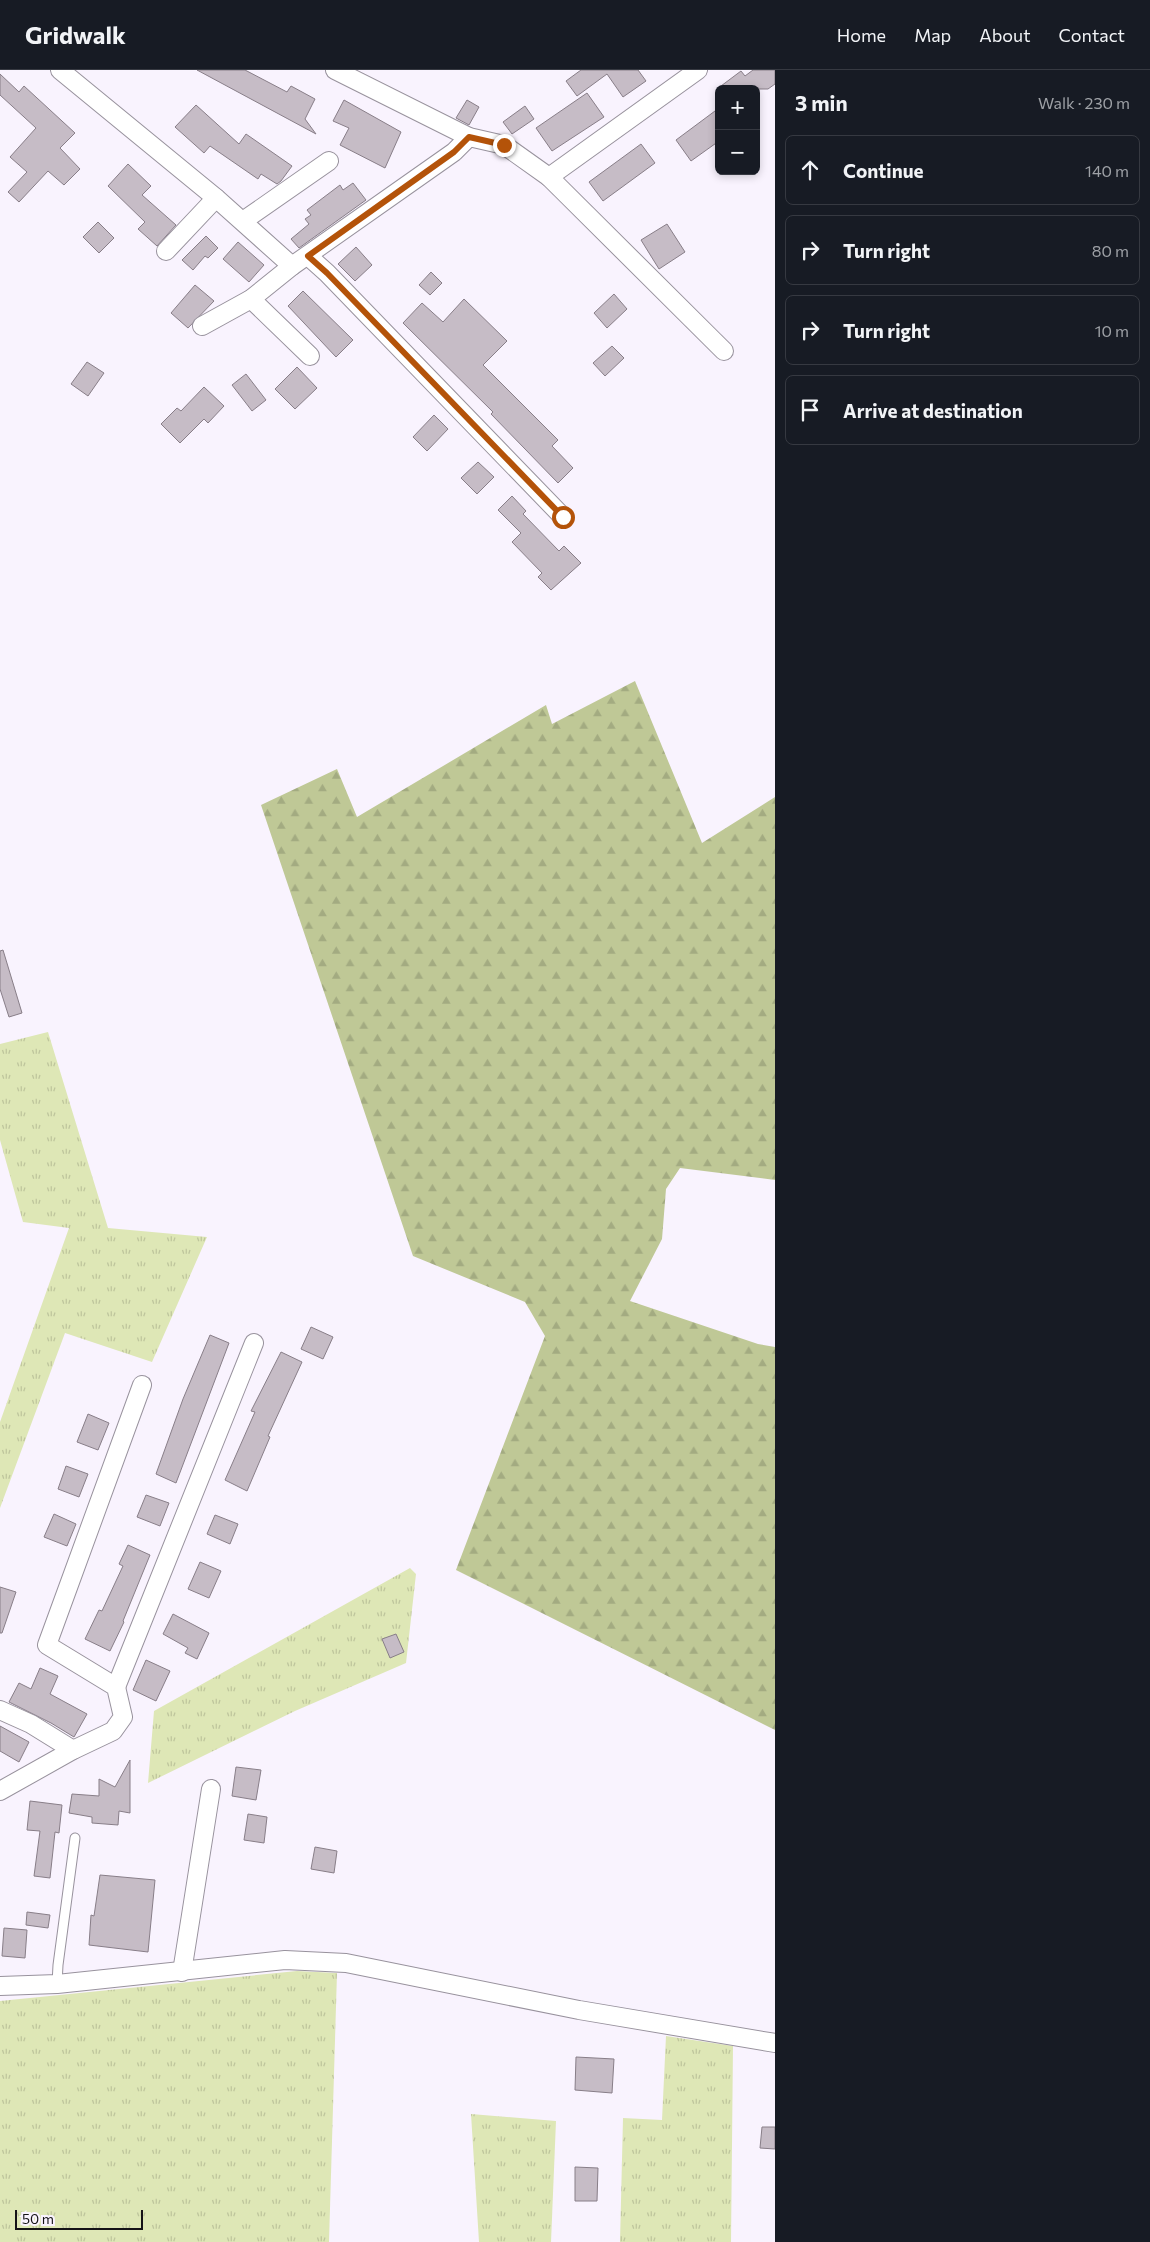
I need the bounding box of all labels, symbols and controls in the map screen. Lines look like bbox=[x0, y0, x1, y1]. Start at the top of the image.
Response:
text: Gridwalk bbox=[25, 20, 126, 49]
text: Home bbox=[837, 24, 886, 46]
text: Map bbox=[914, 24, 951, 46]
text: About bbox=[979, 24, 1031, 46]
text: Contact bbox=[1059, 24, 1125, 46]
map controls bbox=[715, 85, 760, 175]
button: + bbox=[715, 85, 760, 130]
text: 3 min bbox=[795, 90, 848, 115]
text: Walk · 230 m bbox=[1038, 93, 1130, 112]
button: − bbox=[715, 130, 760, 175]
route end bbox=[493, 134, 516, 157]
icon: ahead bbox=[796, 156, 824, 184]
text: Continue bbox=[843, 159, 923, 182]
text: 140 m bbox=[1085, 161, 1129, 180]
icon: right bbox=[796, 236, 824, 264]
text: Turn right bbox=[843, 239, 930, 262]
text: 80 m bbox=[1092, 241, 1129, 260]
icon: right bbox=[796, 316, 824, 344]
text: Turn right bbox=[843, 319, 930, 342]
text: 10 m bbox=[1095, 321, 1129, 340]
icon: arrive bbox=[796, 396, 824, 424]
text: Arrive at destination bbox=[843, 399, 1023, 422]
route start bbox=[552, 506, 575, 529]
scale bar bbox=[15, 2207, 142, 2230]
text: 50 m bbox=[22, 2210, 54, 2227]

